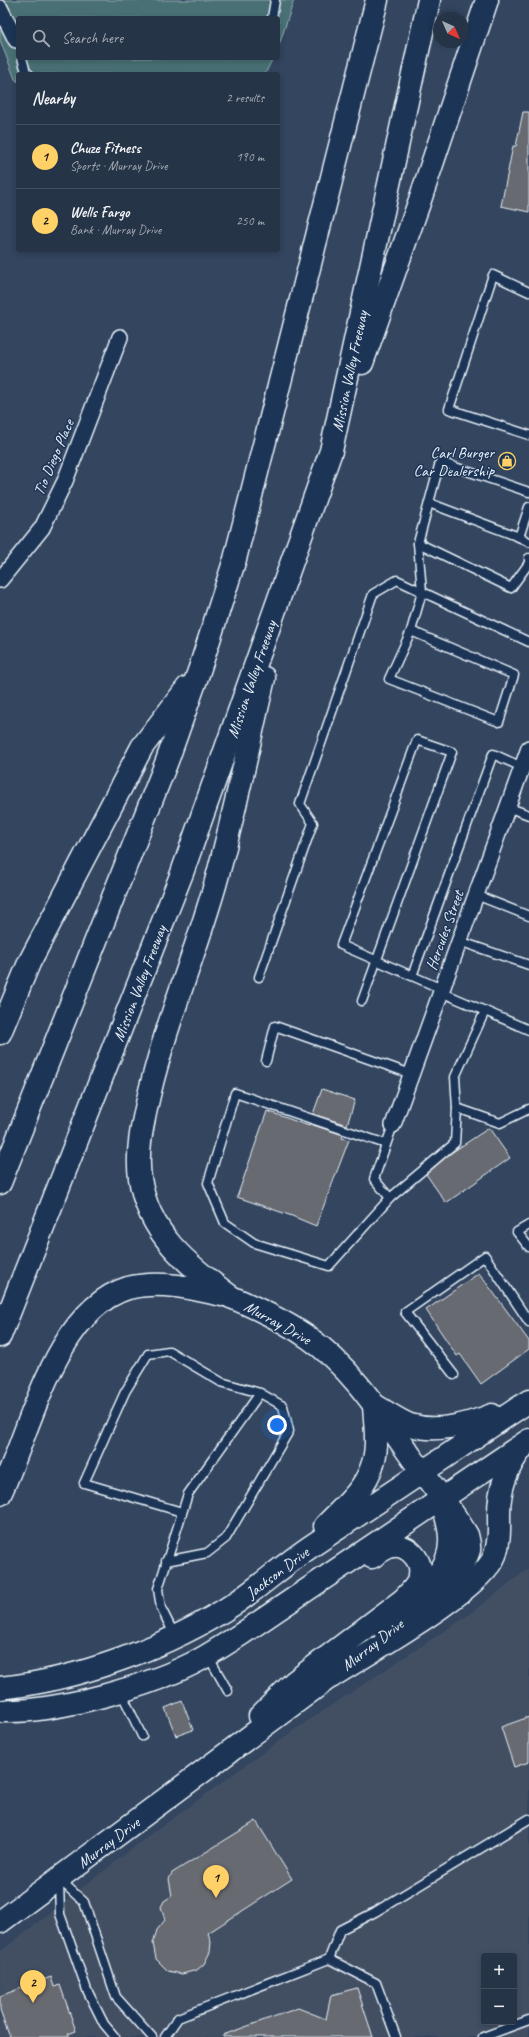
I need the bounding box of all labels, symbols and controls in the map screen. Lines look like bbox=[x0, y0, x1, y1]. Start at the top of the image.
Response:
north arrow bbox=[433, 12, 469, 48]
search box bbox=[16, 16, 280, 60]
icon: search bbox=[30, 27, 52, 49]
text: Search here bbox=[62, 29, 123, 48]
text: Nearby bbox=[32, 88, 75, 109]
text: 2 results bbox=[226, 90, 264, 106]
text: Chuze Fitness bbox=[70, 139, 141, 158]
text: 1 bbox=[42, 149, 48, 165]
text: 190 m bbox=[236, 149, 264, 165]
text: Sports · Murray Drive bbox=[70, 158, 167, 174]
text: Wells Fargo bbox=[70, 203, 129, 222]
text: 2 bbox=[42, 213, 48, 229]
text: 250 m bbox=[236, 213, 264, 229]
text: Bank · Murray Drive bbox=[70, 222, 161, 238]
street label: Mission Valley Freeway bbox=[327, 308, 373, 433]
street label: Tio Diego Place bbox=[29, 415, 80, 498]
place label: Carl Burger Car Dealership bbox=[413, 443, 495, 481]
shop icon: Carl Burger Car Dealership bbox=[497, 451, 517, 471]
street label: Mission Valley Freeway bbox=[223, 617, 282, 741]
street label: Hercules Street bbox=[421, 886, 469, 973]
street label: Mission Valley Freeway bbox=[109, 921, 172, 1044]
street label: Murray Drive bbox=[241, 1296, 316, 1350]
your location bbox=[267, 1415, 287, 1435]
street label: Jackson Drive bbox=[241, 1541, 315, 1604]
street label: Murray Drive bbox=[338, 1613, 409, 1675]
street label: Murray Drive bbox=[73, 1812, 145, 1873]
pin: 1 bbox=[203, 1865, 229, 1898]
map controls bbox=[481, 1953, 517, 2025]
button: + bbox=[481, 1953, 517, 1989]
pin: 2 bbox=[20, 1970, 46, 2003]
button: − bbox=[481, 1989, 517, 2025]

